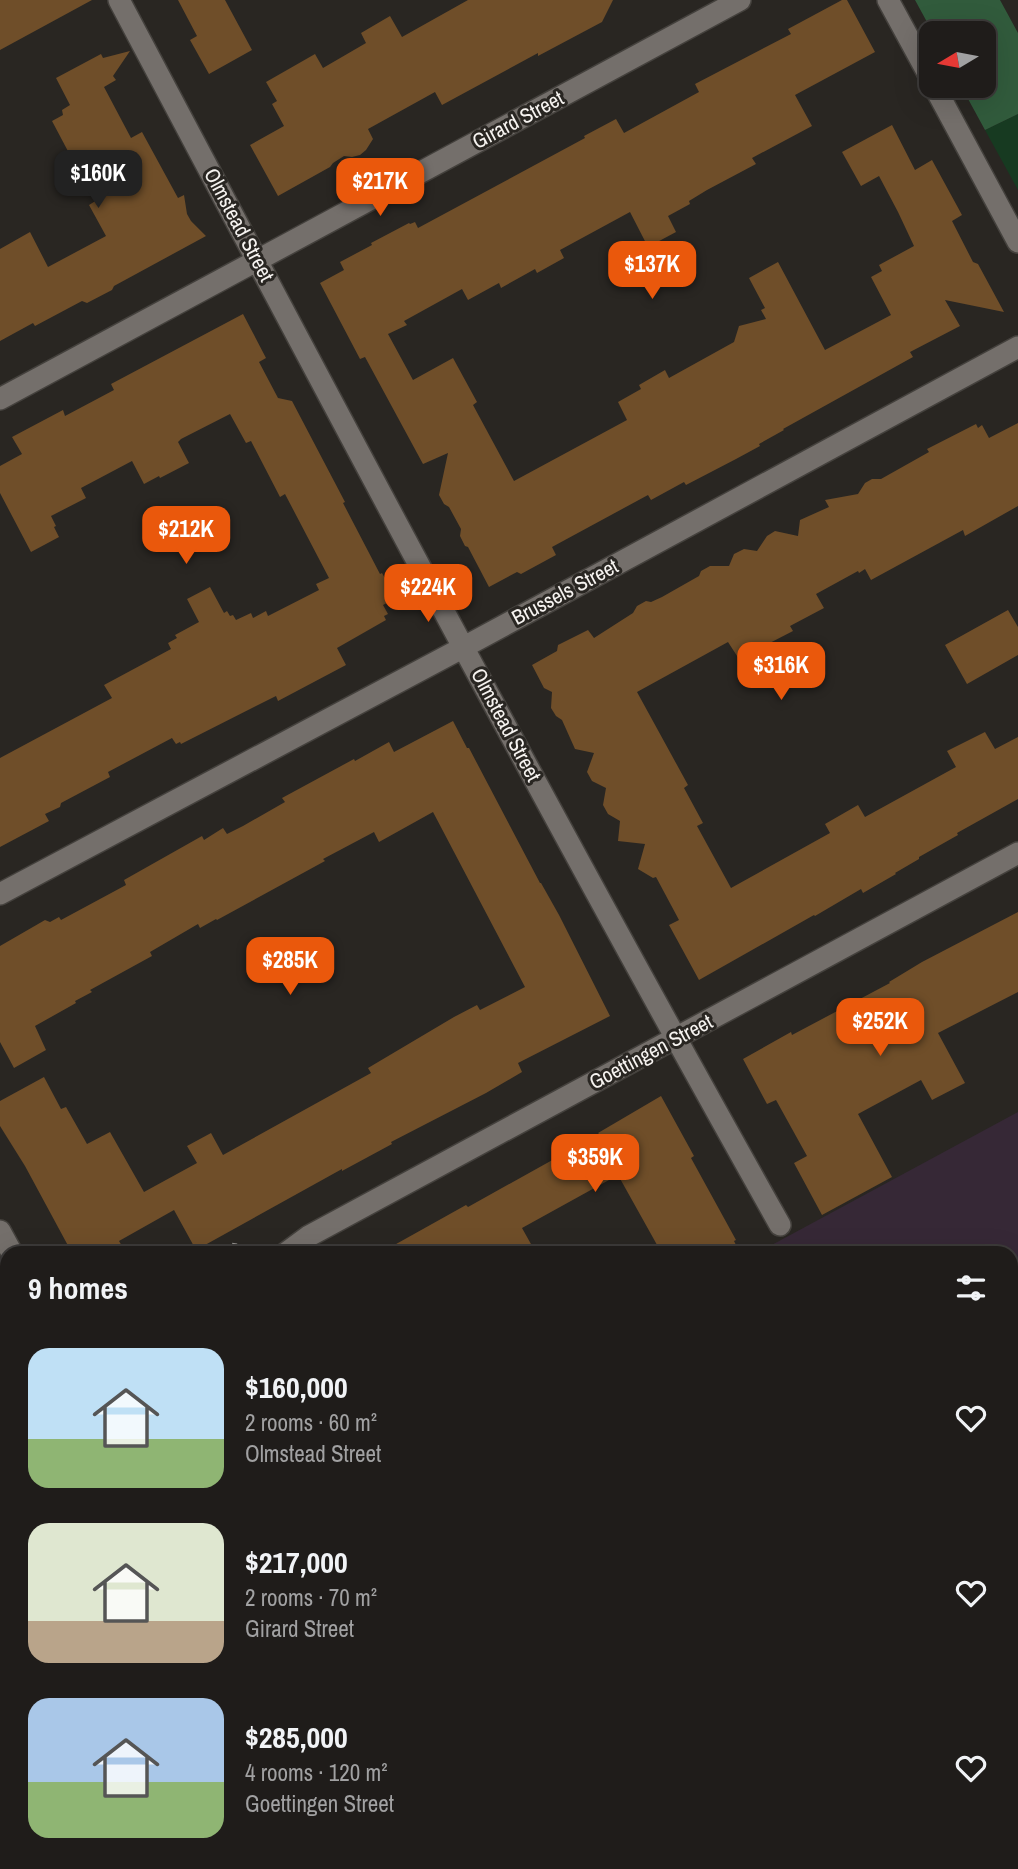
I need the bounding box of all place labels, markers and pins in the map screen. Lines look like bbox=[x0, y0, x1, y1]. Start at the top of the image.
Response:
pin: $160K bbox=[49, 150, 147, 210]
pin: $217K bbox=[331, 158, 429, 218]
pin: $137K bbox=[603, 242, 701, 301]
pin: $212K bbox=[137, 506, 235, 566]
pin: $224K bbox=[379, 564, 477, 624]
pin: $316K bbox=[732, 642, 830, 702]
pin: $285K bbox=[241, 937, 339, 997]
pin: $252K bbox=[831, 998, 929, 1058]
pin: $359K bbox=[546, 1134, 644, 1194]

